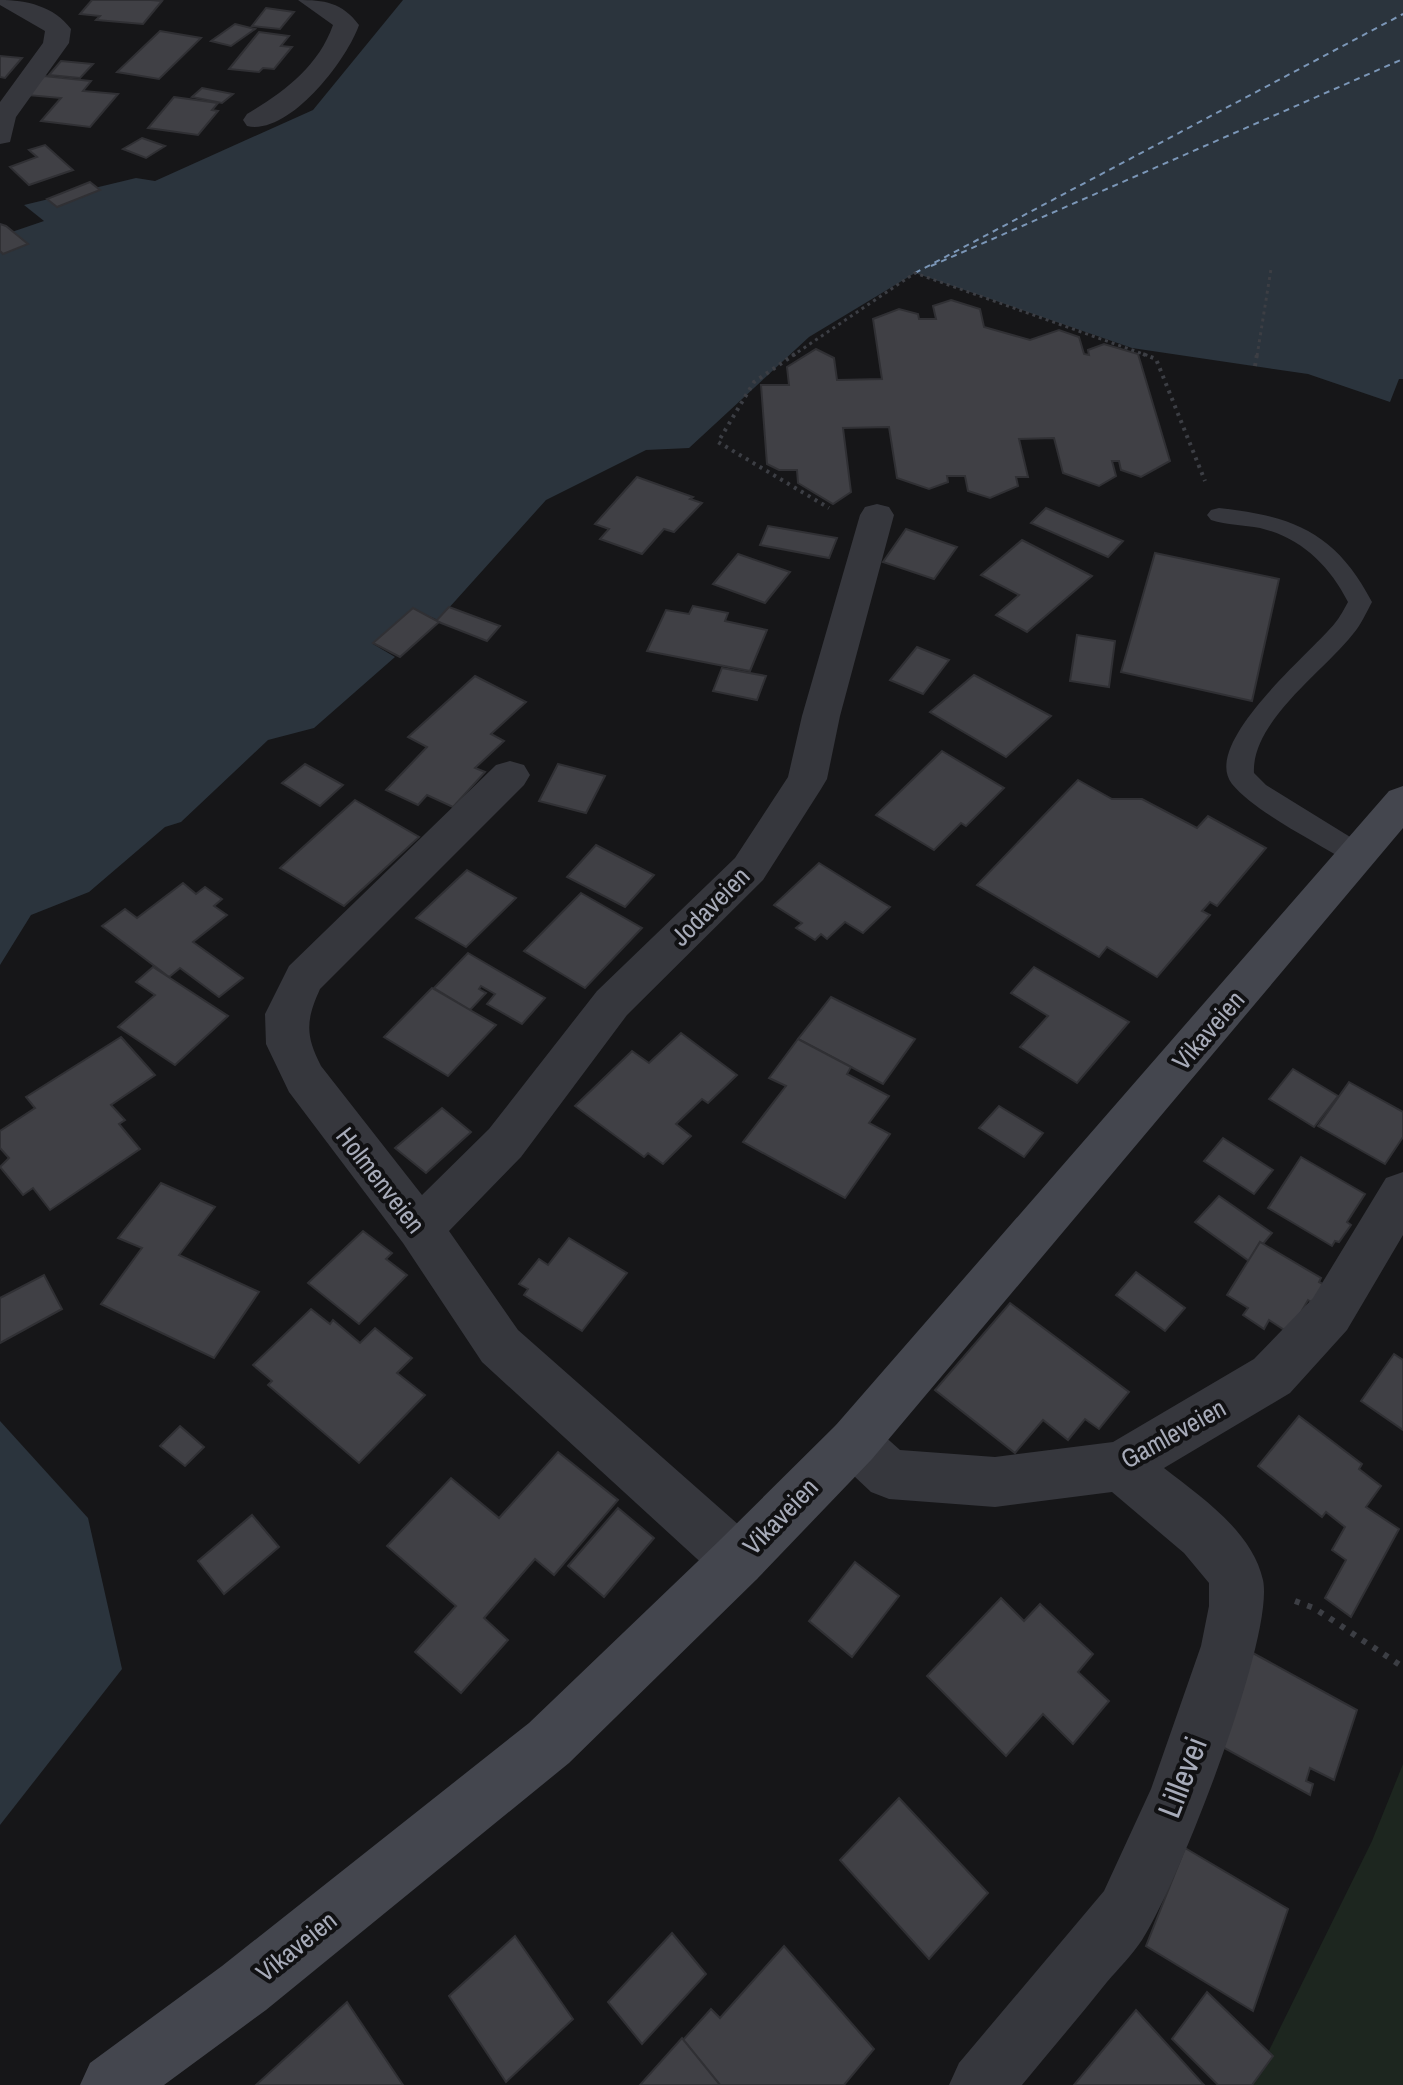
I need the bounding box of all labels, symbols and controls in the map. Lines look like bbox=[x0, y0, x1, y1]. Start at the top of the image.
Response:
street label: Jodaveien bbox=[663, 859, 757, 953]
street label: Vikaveien bbox=[1164, 983, 1252, 1077]
street label: Holmenveien bbox=[329, 1120, 433, 1240]
street label: Gamleveien bbox=[1114, 1390, 1232, 1476]
street label: Vikaveien bbox=[735, 1470, 825, 1562]
street label: Lillevei bbox=[1147, 1730, 1217, 1824]
street label: Vikaveien bbox=[248, 1903, 344, 1989]

